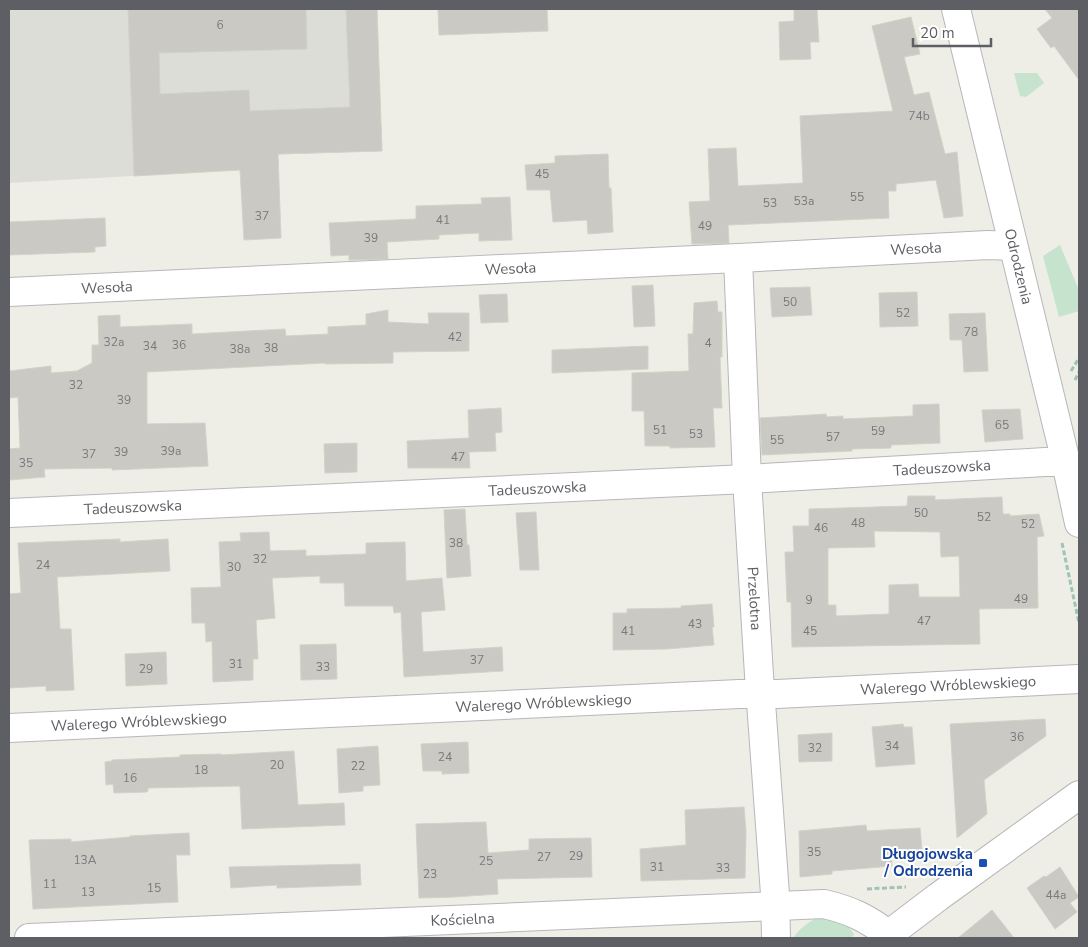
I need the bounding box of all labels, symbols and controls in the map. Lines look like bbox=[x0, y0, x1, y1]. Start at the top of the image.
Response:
scale bar bbox=[913, 15, 990, 47]
house number: 6 bbox=[216, 17, 224, 33]
text: 20 m bbox=[920, 23, 955, 43]
house number: 74b bbox=[908, 108, 930, 124]
house number: 45 bbox=[535, 166, 549, 182]
house number: 55 bbox=[850, 189, 864, 205]
house number: 53a bbox=[794, 193, 814, 209]
house number: 53 bbox=[763, 195, 777, 211]
house number: 37 bbox=[255, 208, 269, 224]
house number: 41 bbox=[436, 212, 450, 228]
house number: 49 bbox=[698, 218, 712, 234]
street label: Odrodzenia bbox=[1000, 227, 1037, 306]
house number: 39 bbox=[364, 230, 378, 246]
street label: Wesoła bbox=[890, 237, 942, 260]
street label: Wesoła bbox=[484, 257, 537, 280]
street label: Wesoła bbox=[81, 276, 133, 299]
house number: 50 bbox=[783, 294, 797, 310]
house number: 52 bbox=[896, 305, 910, 321]
house number: 78 bbox=[964, 324, 978, 340]
house number: 42 bbox=[448, 329, 462, 345]
house number: 32a bbox=[104, 334, 124, 350]
house number: 4 bbox=[704, 335, 712, 351]
house number: 36 bbox=[172, 337, 186, 353]
house number: 34 bbox=[143, 338, 157, 354]
house number: 38 bbox=[264, 340, 278, 356]
house number: 38a bbox=[230, 341, 250, 357]
house number: 32 bbox=[69, 377, 83, 393]
house number: 39 bbox=[117, 392, 131, 408]
house number: 65 bbox=[995, 417, 1009, 433]
house number: 51 bbox=[653, 422, 667, 438]
house number: 59 bbox=[871, 423, 885, 439]
house number: 53 bbox=[689, 426, 703, 442]
house number: 57 bbox=[826, 429, 840, 445]
house number: 55 bbox=[770, 432, 784, 448]
house number: 39a bbox=[161, 443, 181, 459]
house number: 39 bbox=[114, 444, 128, 460]
house number: 37 bbox=[82, 446, 96, 462]
house number: 47 bbox=[451, 449, 465, 465]
house number: 35 bbox=[19, 455, 33, 471]
street label: Tadeuszowska bbox=[892, 455, 992, 481]
street label: Tadeuszowska bbox=[488, 476, 587, 501]
street label: Tadeuszowska bbox=[83, 495, 182, 520]
house number: 50 bbox=[914, 505, 928, 521]
house number: 52 bbox=[977, 509, 991, 525]
house number: 48 bbox=[851, 515, 865, 531]
house number: 52 bbox=[1021, 516, 1035, 532]
house number: 46 bbox=[814, 520, 828, 536]
house number: 38 bbox=[449, 535, 463, 551]
house number: 32 bbox=[253, 551, 267, 567]
house number: 24 bbox=[36, 557, 50, 573]
house number: 30 bbox=[227, 559, 241, 575]
street label: Przelotna bbox=[742, 566, 766, 631]
house number: 49 bbox=[1014, 591, 1028, 607]
house number: 9 bbox=[805, 592, 813, 608]
house number: 47 bbox=[917, 613, 931, 629]
house number: 43 bbox=[688, 616, 702, 632]
house number: 41 bbox=[621, 623, 635, 639]
house number: 45 bbox=[803, 623, 817, 639]
house number: 37 bbox=[470, 652, 484, 668]
house number: 31 bbox=[229, 656, 243, 672]
house number: 33 bbox=[316, 659, 330, 675]
house number: 29 bbox=[139, 661, 153, 677]
street label: Walerego Wróblewskiego bbox=[859, 671, 1037, 700]
street label: Walerego Wróblewskiego bbox=[455, 689, 632, 717]
street label: Walerego Wróblewskiego bbox=[50, 708, 227, 736]
house number: 36 bbox=[1010, 729, 1024, 745]
house number: 34 bbox=[885, 738, 899, 754]
house number: 32 bbox=[808, 740, 822, 756]
house number: 24 bbox=[438, 749, 452, 765]
house number: 20 bbox=[270, 757, 284, 773]
house number: 22 bbox=[351, 758, 365, 774]
house number: 18 bbox=[194, 762, 208, 778]
house number: 16 bbox=[123, 770, 137, 786]
house number: 35 bbox=[807, 844, 821, 860]
place label: Długojowska / Odrodzenia bbox=[882, 844, 973, 881]
house number: 29 bbox=[569, 848, 583, 864]
house number: 27 bbox=[537, 849, 551, 865]
house number: 13A bbox=[73, 852, 97, 868]
house number: 25 bbox=[479, 853, 493, 869]
marker: Długojowska / Odrodzenia bbox=[977, 857, 989, 869]
house number: 31 bbox=[650, 859, 664, 875]
house number: 33 bbox=[716, 860, 730, 876]
house number: 23 bbox=[423, 866, 437, 882]
house number: 11 bbox=[43, 876, 57, 892]
house number: 15 bbox=[147, 880, 161, 896]
house number: 13 bbox=[81, 884, 95, 900]
house number: 44a bbox=[1046, 887, 1066, 903]
street label: Kościelna bbox=[430, 908, 495, 931]

